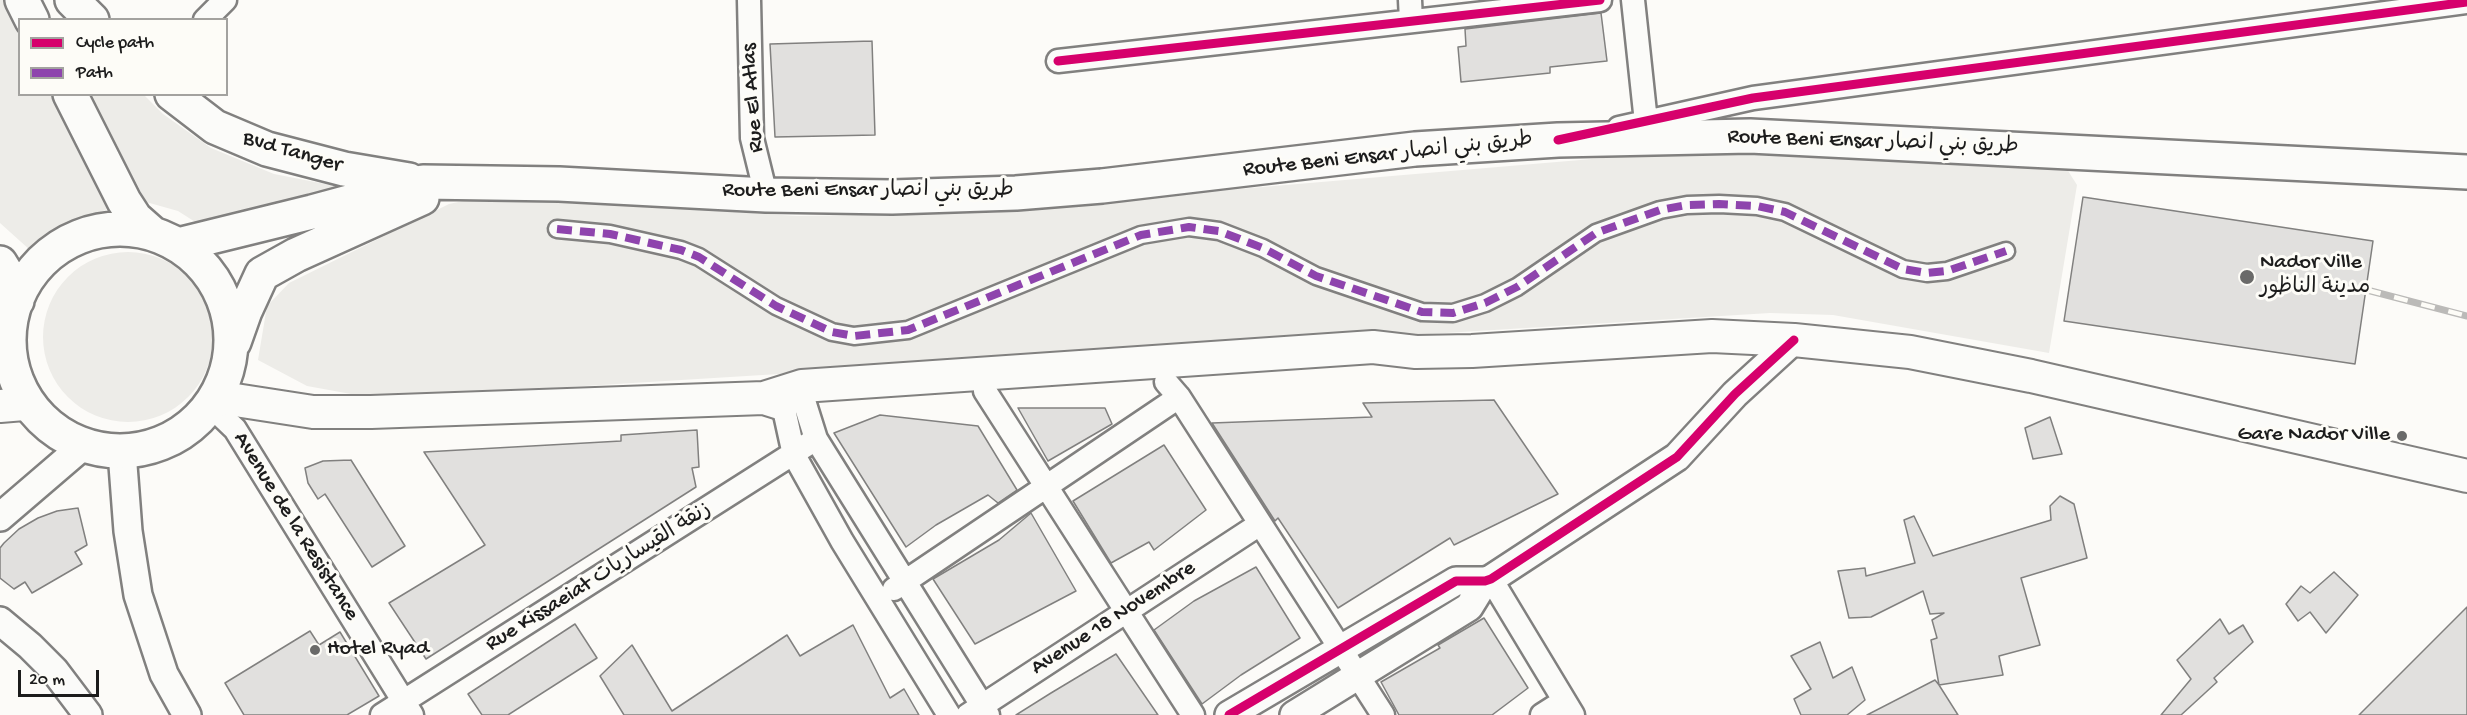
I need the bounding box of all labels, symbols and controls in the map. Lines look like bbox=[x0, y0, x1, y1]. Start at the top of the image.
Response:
legend bbox=[18, 18, 228, 96]
text: Cycle path bbox=[76, 33, 154, 54]
street label: Rue El Atlas bbox=[737, 43, 771, 153]
text: Path bbox=[76, 63, 113, 84]
street label: Route Beni Ensar طريق بني انصار bbox=[1727, 125, 2019, 161]
street label: Bvd Tanger bbox=[239, 126, 345, 180]
street label: Route Beni Ensar طريق بني انصار bbox=[1242, 128, 1534, 184]
street label: Route Beni Ensar طريق بني انصار bbox=[722, 179, 1014, 205]
place label: Nador Ville مدينة الناظور bbox=[2260, 251, 2370, 302]
marker: Nador Ville مدينة الناظور bbox=[2238, 268, 2256, 286]
place label: Gare Nador Ville bbox=[2238, 423, 2390, 449]
street label: Avenue de la Resistance bbox=[226, 428, 364, 626]
marker: Gare Nador Ville bbox=[2395, 429, 2409, 443]
street label: Rue Kissaeiat زنقة القيساريات bbox=[481, 498, 717, 658]
street label: Avenue 18 Novembre bbox=[1027, 556, 1201, 682]
place label: Hotel Ryad bbox=[327, 637, 429, 663]
marker: Hotel Ryad bbox=[308, 643, 322, 657]
scale bar bbox=[21, 658, 102, 696]
text: 20 m bbox=[29, 670, 65, 691]

